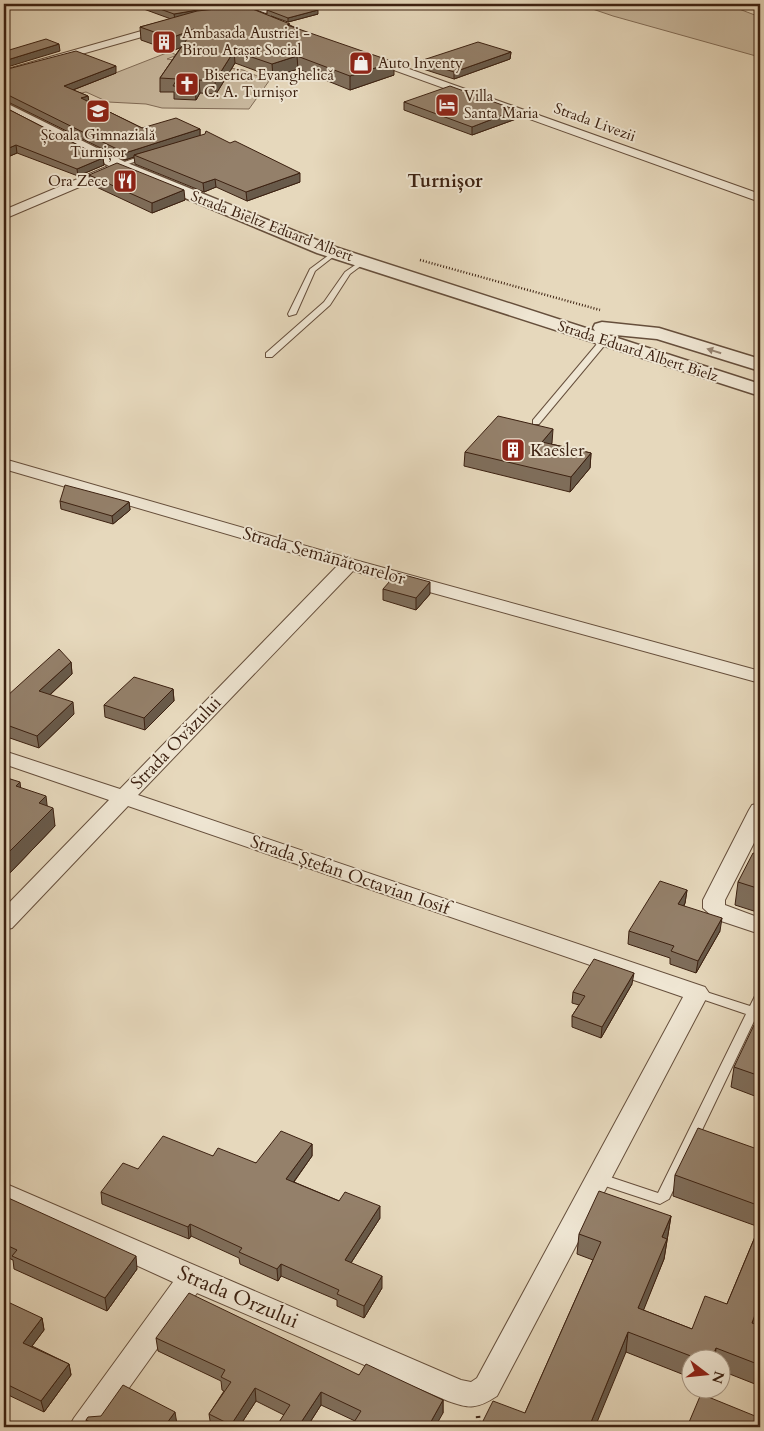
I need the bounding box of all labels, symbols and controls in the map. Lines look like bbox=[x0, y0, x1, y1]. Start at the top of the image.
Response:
place label: Ambasada Austriei - Birou Atașat Social bbox=[182, 23, 310, 60]
building icon: Ambasada Austriei - Birou Atașat Social bbox=[151, 29, 177, 55]
shop icon: Auto Inventy bbox=[348, 50, 374, 76]
place label: Auto Inventy bbox=[378, 53, 463, 73]
place label: Biserica Evanghelică C. A. Turnișor bbox=[204, 65, 334, 102]
church icon: Biserica Evanghelică C. A. Turnișor bbox=[174, 71, 200, 97]
place label: Villa Santa Maria bbox=[464, 86, 539, 123]
hotel icon: Villa Santa Maria bbox=[434, 92, 460, 118]
school or university icon: Școala Gimnazială Turnișor bbox=[85, 98, 111, 124]
street label: Strada Livezii bbox=[551, 98, 639, 146]
place label: Școala Gimnazială Turnișor bbox=[41, 125, 156, 162]
restaurant icon: Ora Zece bbox=[112, 168, 138, 194]
district label: Turnișor bbox=[407, 168, 483, 194]
place label: Ora Zece bbox=[48, 171, 108, 191]
street label: Strada Bieltz Eduard Albert bbox=[188, 186, 356, 266]
street label: Strada Eduard Albert Bielz bbox=[555, 316, 721, 386]
one-way arrow bbox=[706, 346, 721, 354]
building icon: Kaesler bbox=[500, 437, 526, 463]
place label: Kaesler bbox=[530, 438, 585, 463]
street label: Strada Semănătoarelor bbox=[240, 521, 409, 591]
street label: Strada Ovăzului bbox=[125, 691, 227, 795]
street label: Strada Ștefan Octavian Iosif bbox=[247, 829, 456, 922]
street label: Strada Orzului bbox=[173, 1258, 303, 1336]
north arrow bbox=[682, 1348, 732, 1398]
text: N bbox=[707, 1369, 729, 1386]

